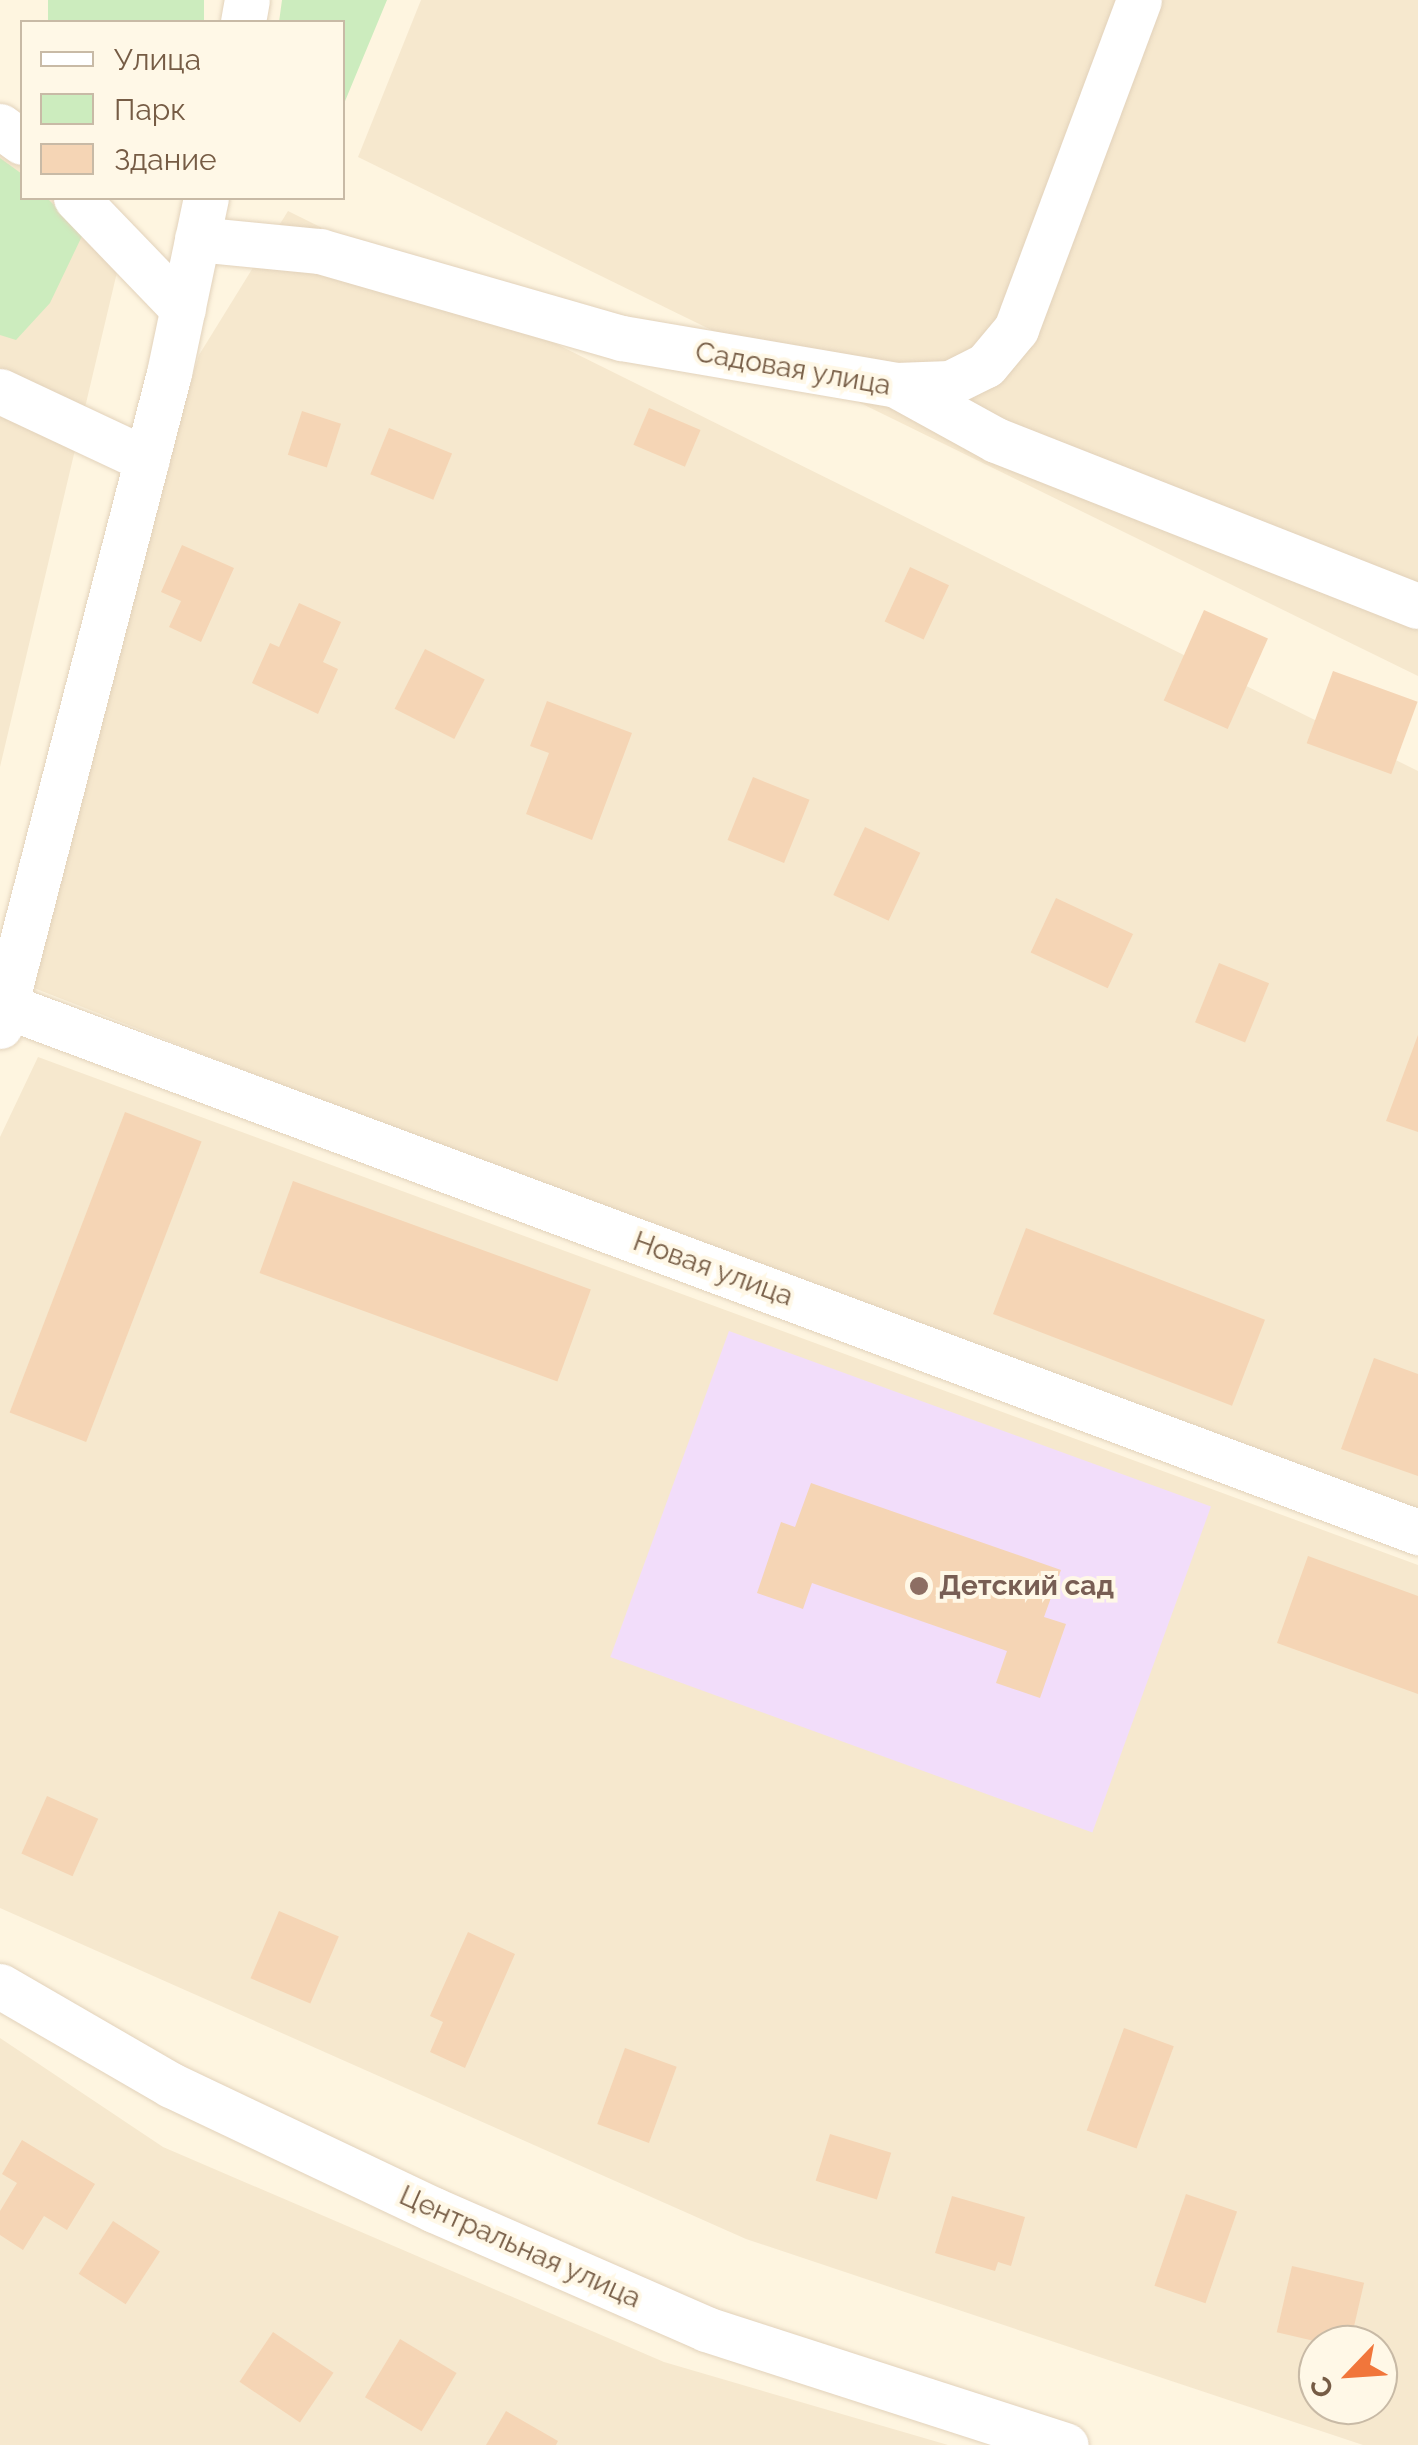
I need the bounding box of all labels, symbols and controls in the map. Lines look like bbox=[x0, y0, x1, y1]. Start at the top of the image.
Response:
legend bbox=[20, 20, 345, 200]
text: Улица bbox=[114, 42, 201, 77]
text: Парк bbox=[114, 92, 186, 127]
text: Здание bbox=[114, 142, 217, 177]
street label: Садовая улица bbox=[692, 335, 894, 403]
street label: Новая улица bbox=[628, 1224, 798, 1314]
place label: Детский сад bbox=[939, 1569, 1114, 1603]
marker: Детский сад bbox=[908, 1575, 930, 1597]
street label: Центральная улица bbox=[394, 2179, 646, 2315]
north arrow bbox=[1298, 2325, 1398, 2425]
text: С bbox=[1303, 2371, 1341, 2403]

